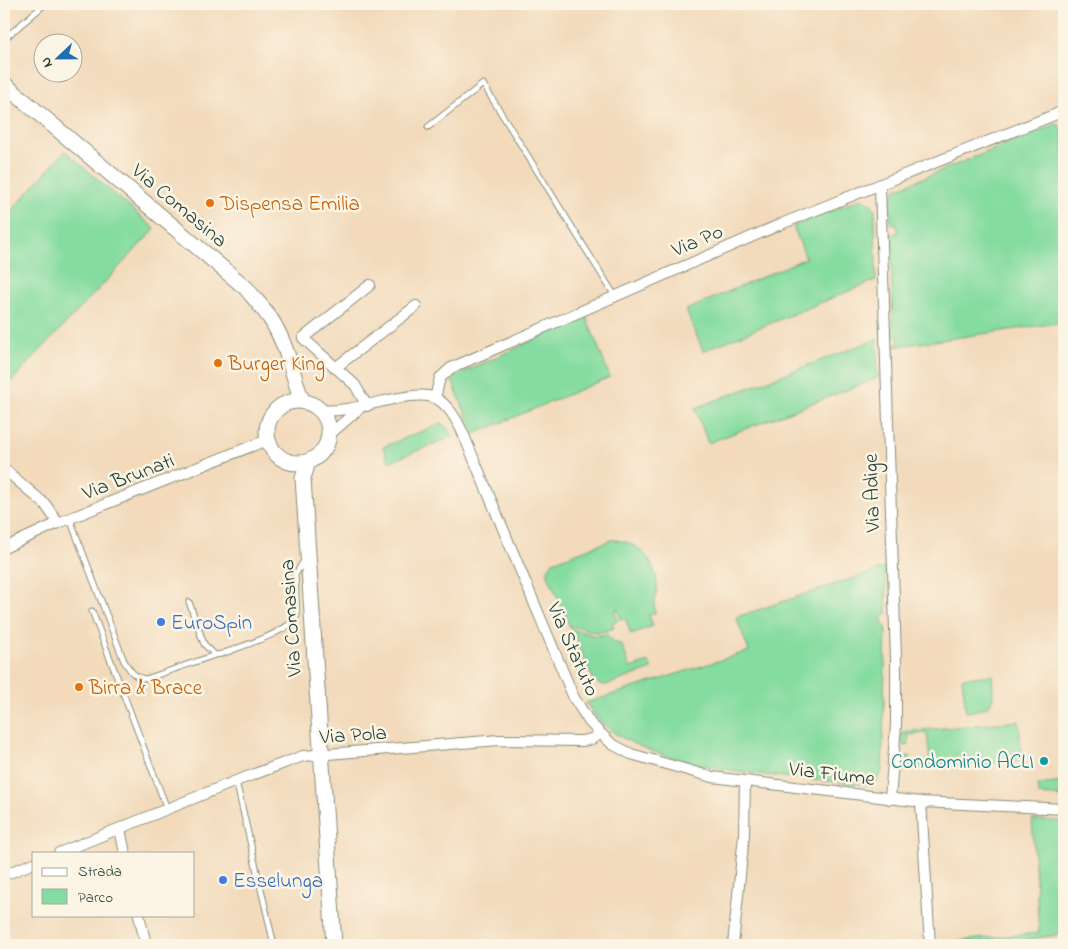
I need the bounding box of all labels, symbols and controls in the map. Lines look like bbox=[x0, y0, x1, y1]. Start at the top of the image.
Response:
north arrow bbox=[32, 32, 82, 82]
text: N bbox=[36, 54, 59, 71]
street label: Via Comasina bbox=[123, 157, 233, 256]
place label: Dispensa Emilia bbox=[219, 190, 360, 220]
marker: Dispensa Emilia bbox=[204, 197, 216, 209]
street label: Via Po bbox=[667, 218, 728, 266]
place label: Burger King bbox=[227, 350, 325, 382]
marker: Burger King bbox=[212, 357, 224, 369]
street label: Via Brunati bbox=[77, 447, 179, 510]
street label: Via Adige bbox=[857, 452, 891, 534]
street label: Via Comasina bbox=[273, 558, 311, 679]
street label: Via Statuto bbox=[538, 597, 606, 702]
place label: EuroSpin bbox=[171, 609, 252, 639]
marker: EuroSpin bbox=[155, 616, 167, 628]
place label: Birra & Brace bbox=[88, 674, 203, 704]
marker: Birra & Brace bbox=[73, 681, 85, 693]
street label: Via Pola bbox=[317, 719, 388, 753]
place label: Condominio ACLI bbox=[891, 748, 1034, 778]
street label: Via Fiume bbox=[786, 755, 877, 795]
marker: Condominio ACLI bbox=[1038, 755, 1050, 767]
legend bbox=[32, 852, 195, 916]
text: Strada bbox=[78, 861, 122, 883]
place label: Esselunga bbox=[233, 867, 323, 899]
marker: Esselunga bbox=[217, 874, 229, 886]
text: Parco bbox=[78, 887, 113, 909]

